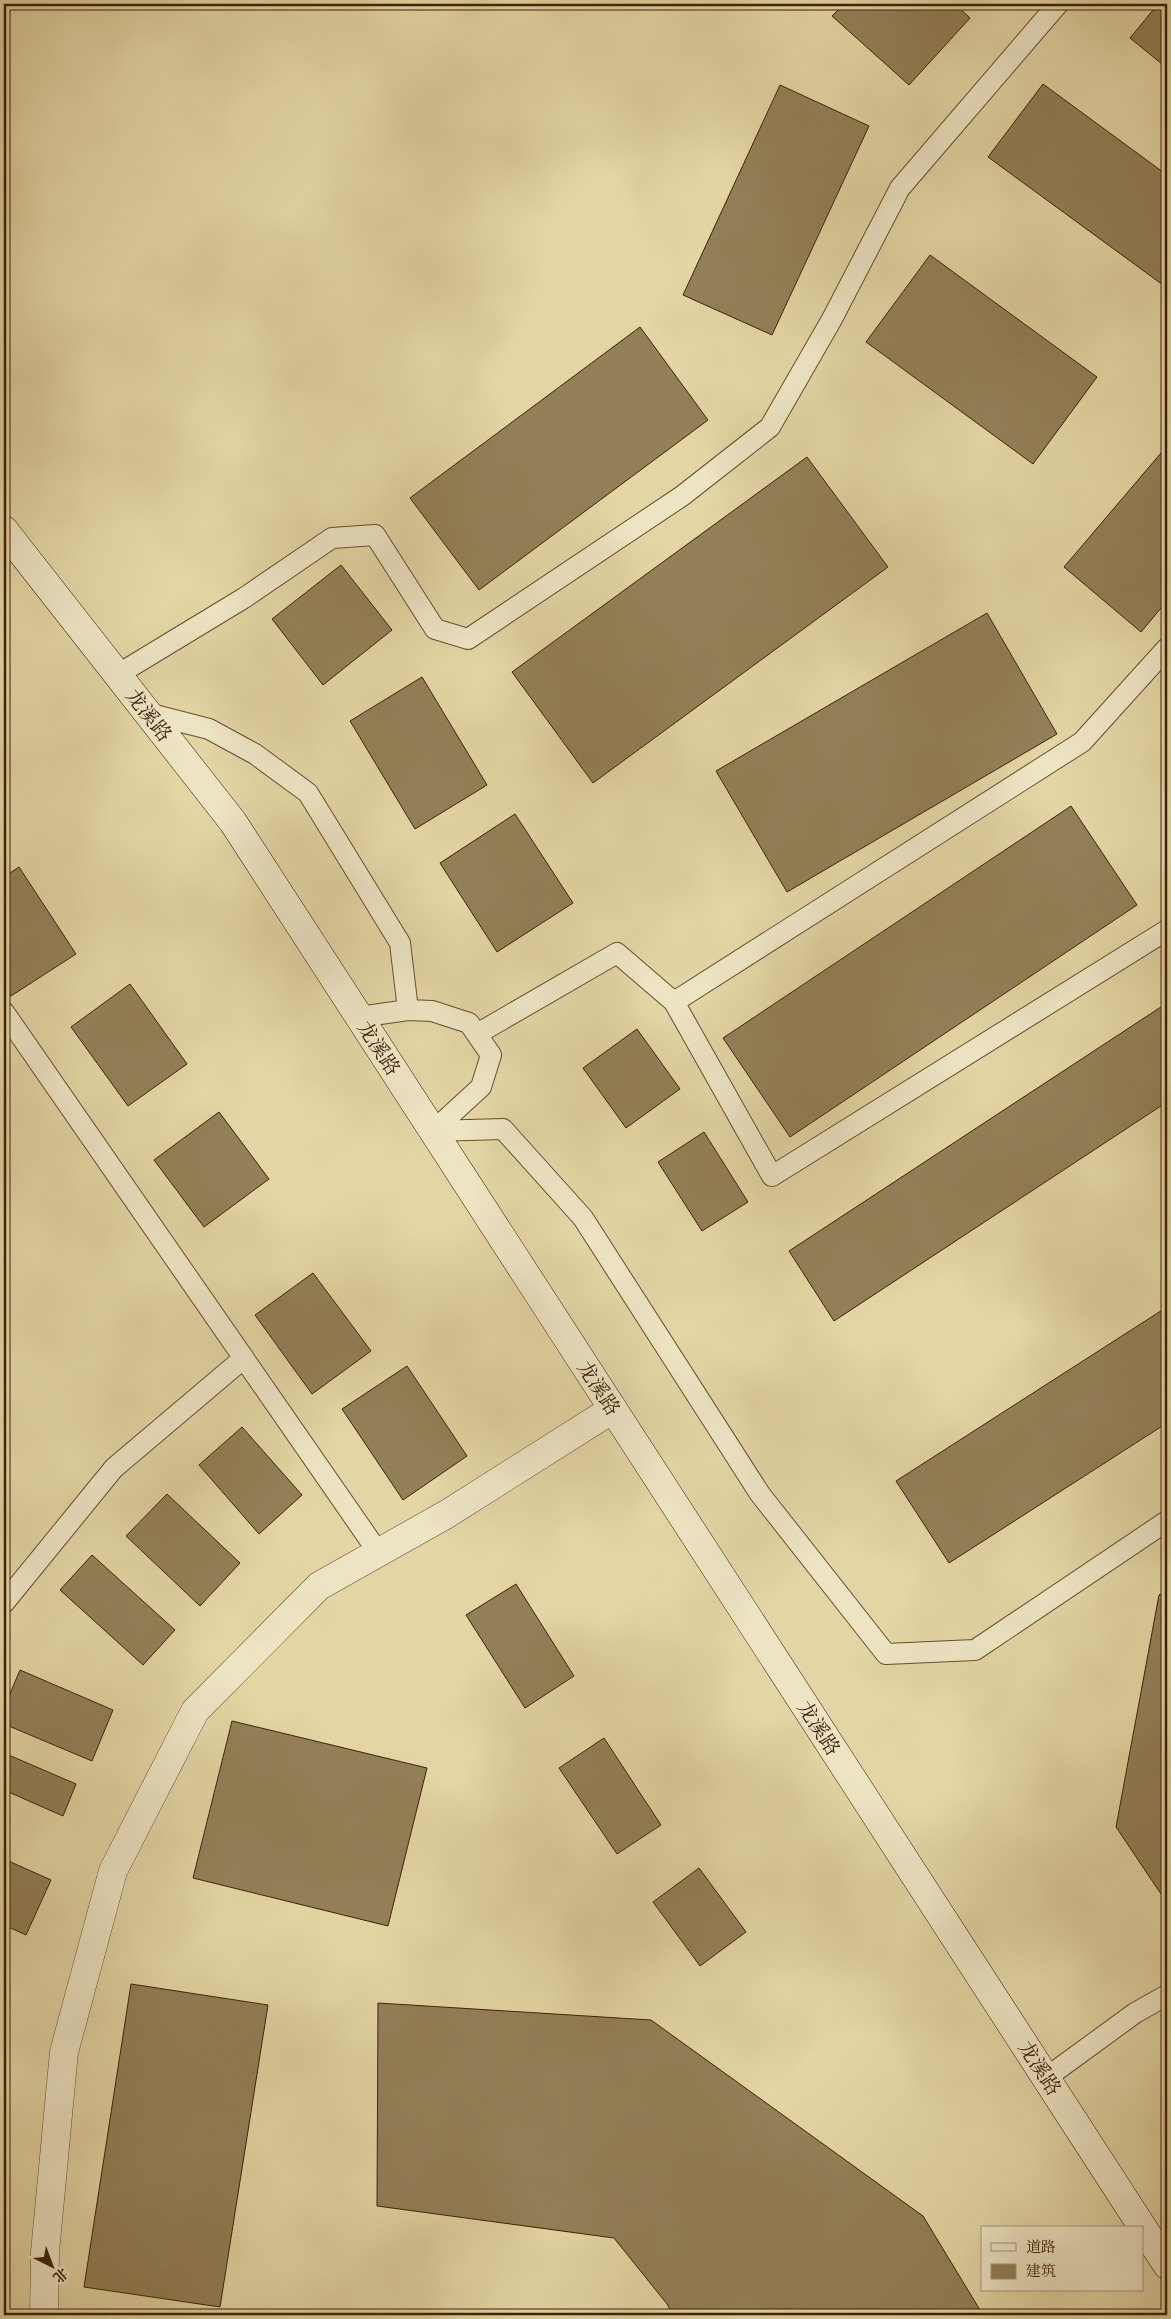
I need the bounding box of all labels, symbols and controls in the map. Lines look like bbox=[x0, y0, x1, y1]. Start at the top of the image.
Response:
street label: 龙溪路 bbox=[118, 684, 177, 748]
street label: 龙溪路 bbox=[349, 1016, 405, 1082]
street label: 龙溪路 bbox=[569, 1356, 625, 1422]
street label: 龙溪路 bbox=[789, 1696, 845, 1762]
street label: 龙溪路 bbox=[1010, 2036, 1066, 2102]
legend bbox=[981, 2226, 1144, 2292]
text: 道路 bbox=[1026, 2238, 1056, 2259]
north arrow bbox=[28, 2242, 78, 2292]
text: 建筑 bbox=[1026, 2262, 1056, 2283]
text: 北 bbox=[48, 2263, 71, 2286]

